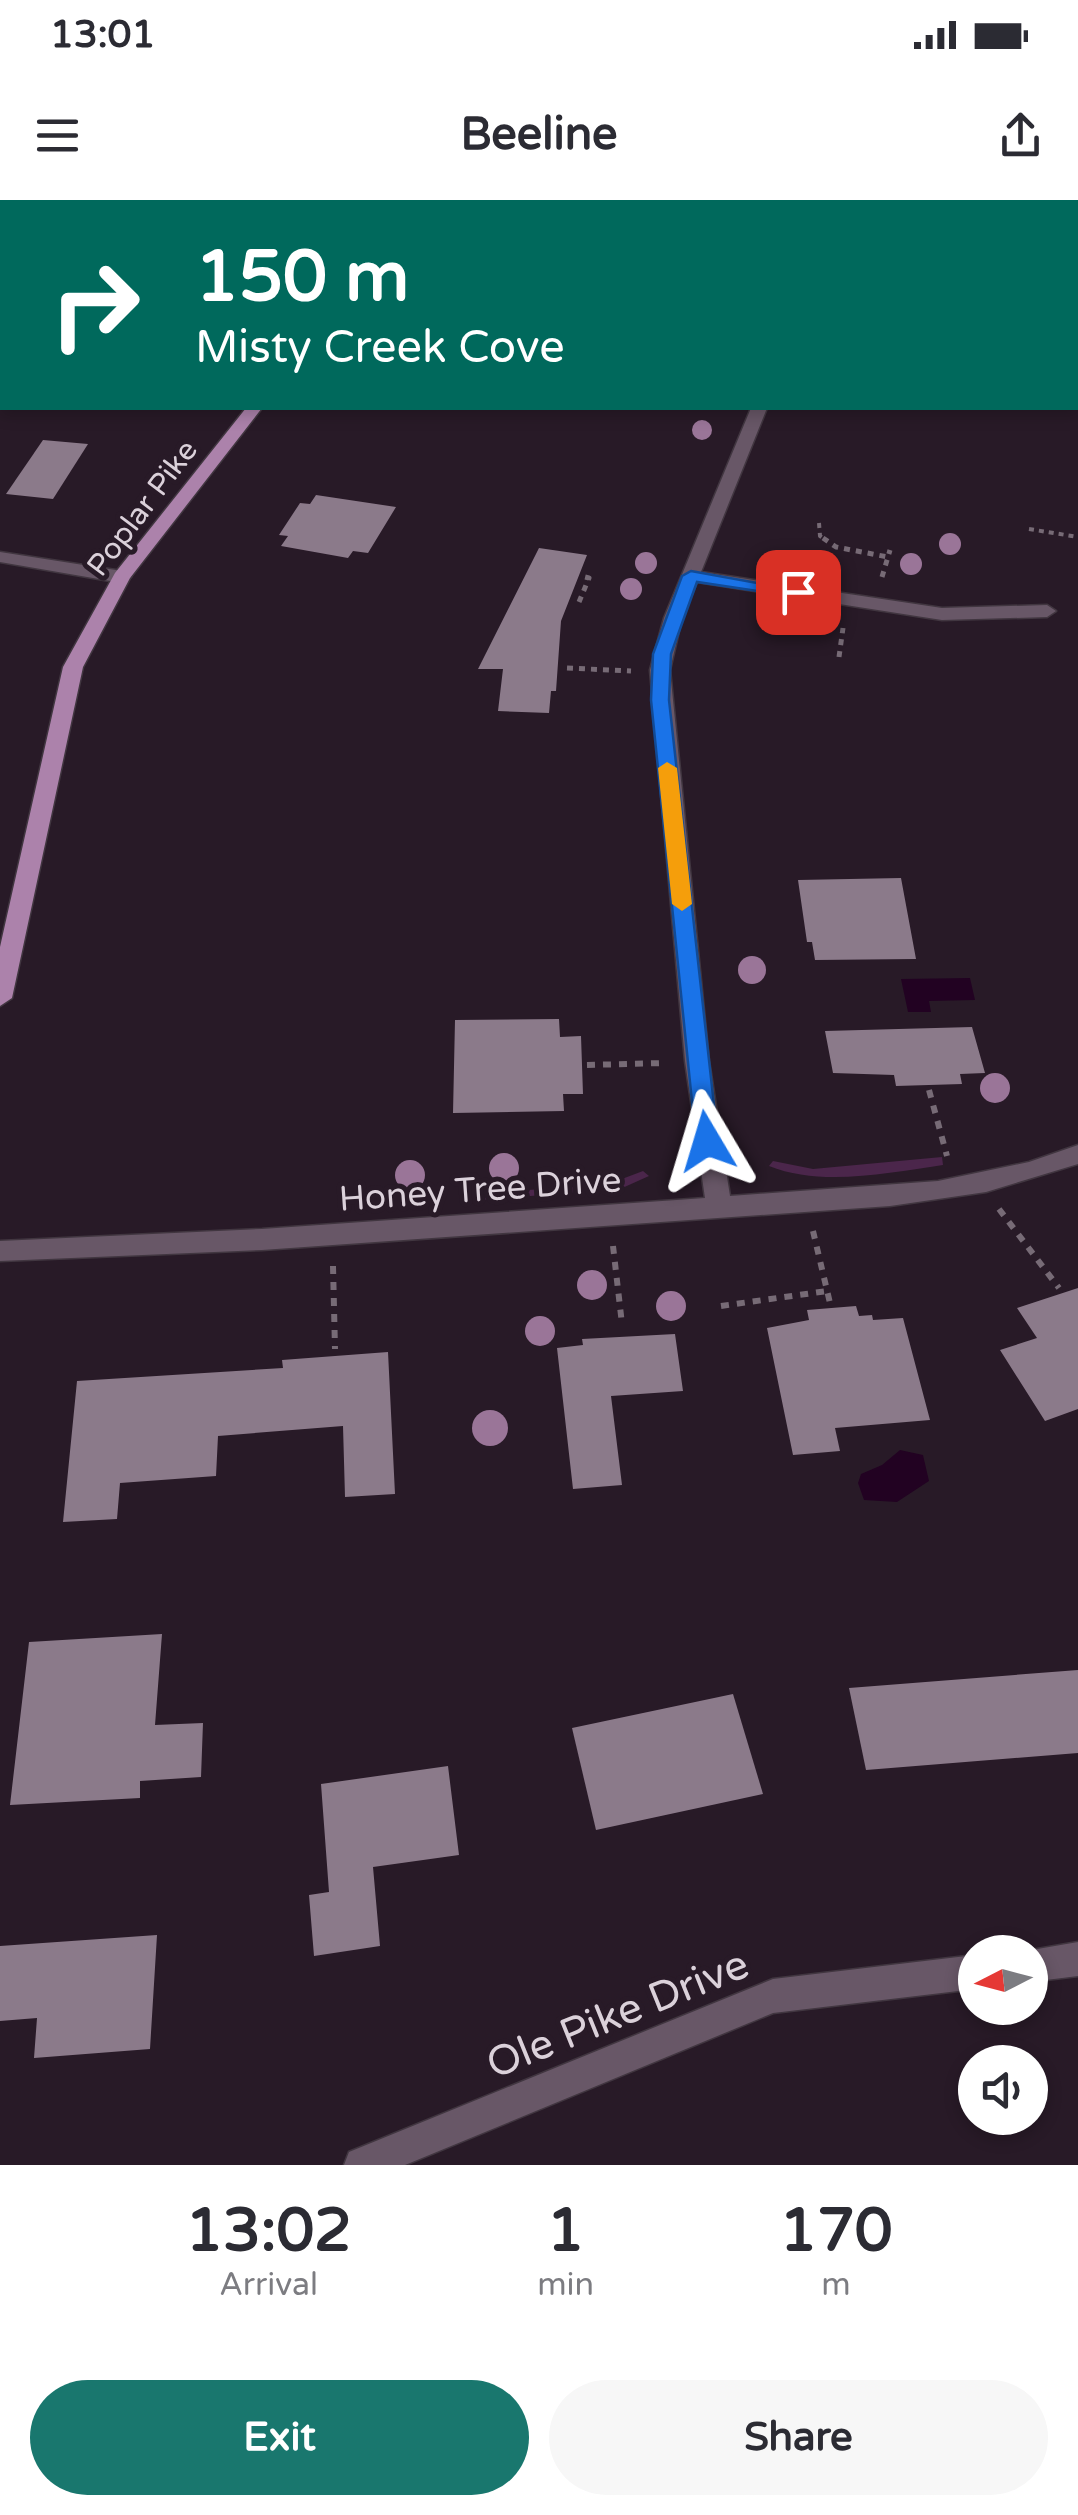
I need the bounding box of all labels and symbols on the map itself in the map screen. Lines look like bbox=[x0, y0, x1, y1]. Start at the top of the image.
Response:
street label: Poplar Pike bbox=[79, 433, 206, 584]
pin bbox=[756, 550, 841, 635]
position arrow bbox=[655, 1089, 759, 1193]
street label: Honey Tree Drive bbox=[337, 1159, 623, 1221]
north arrow bbox=[958, 1935, 1048, 2025]
street label: Ole Pike Drive bbox=[479, 1939, 756, 2090]

